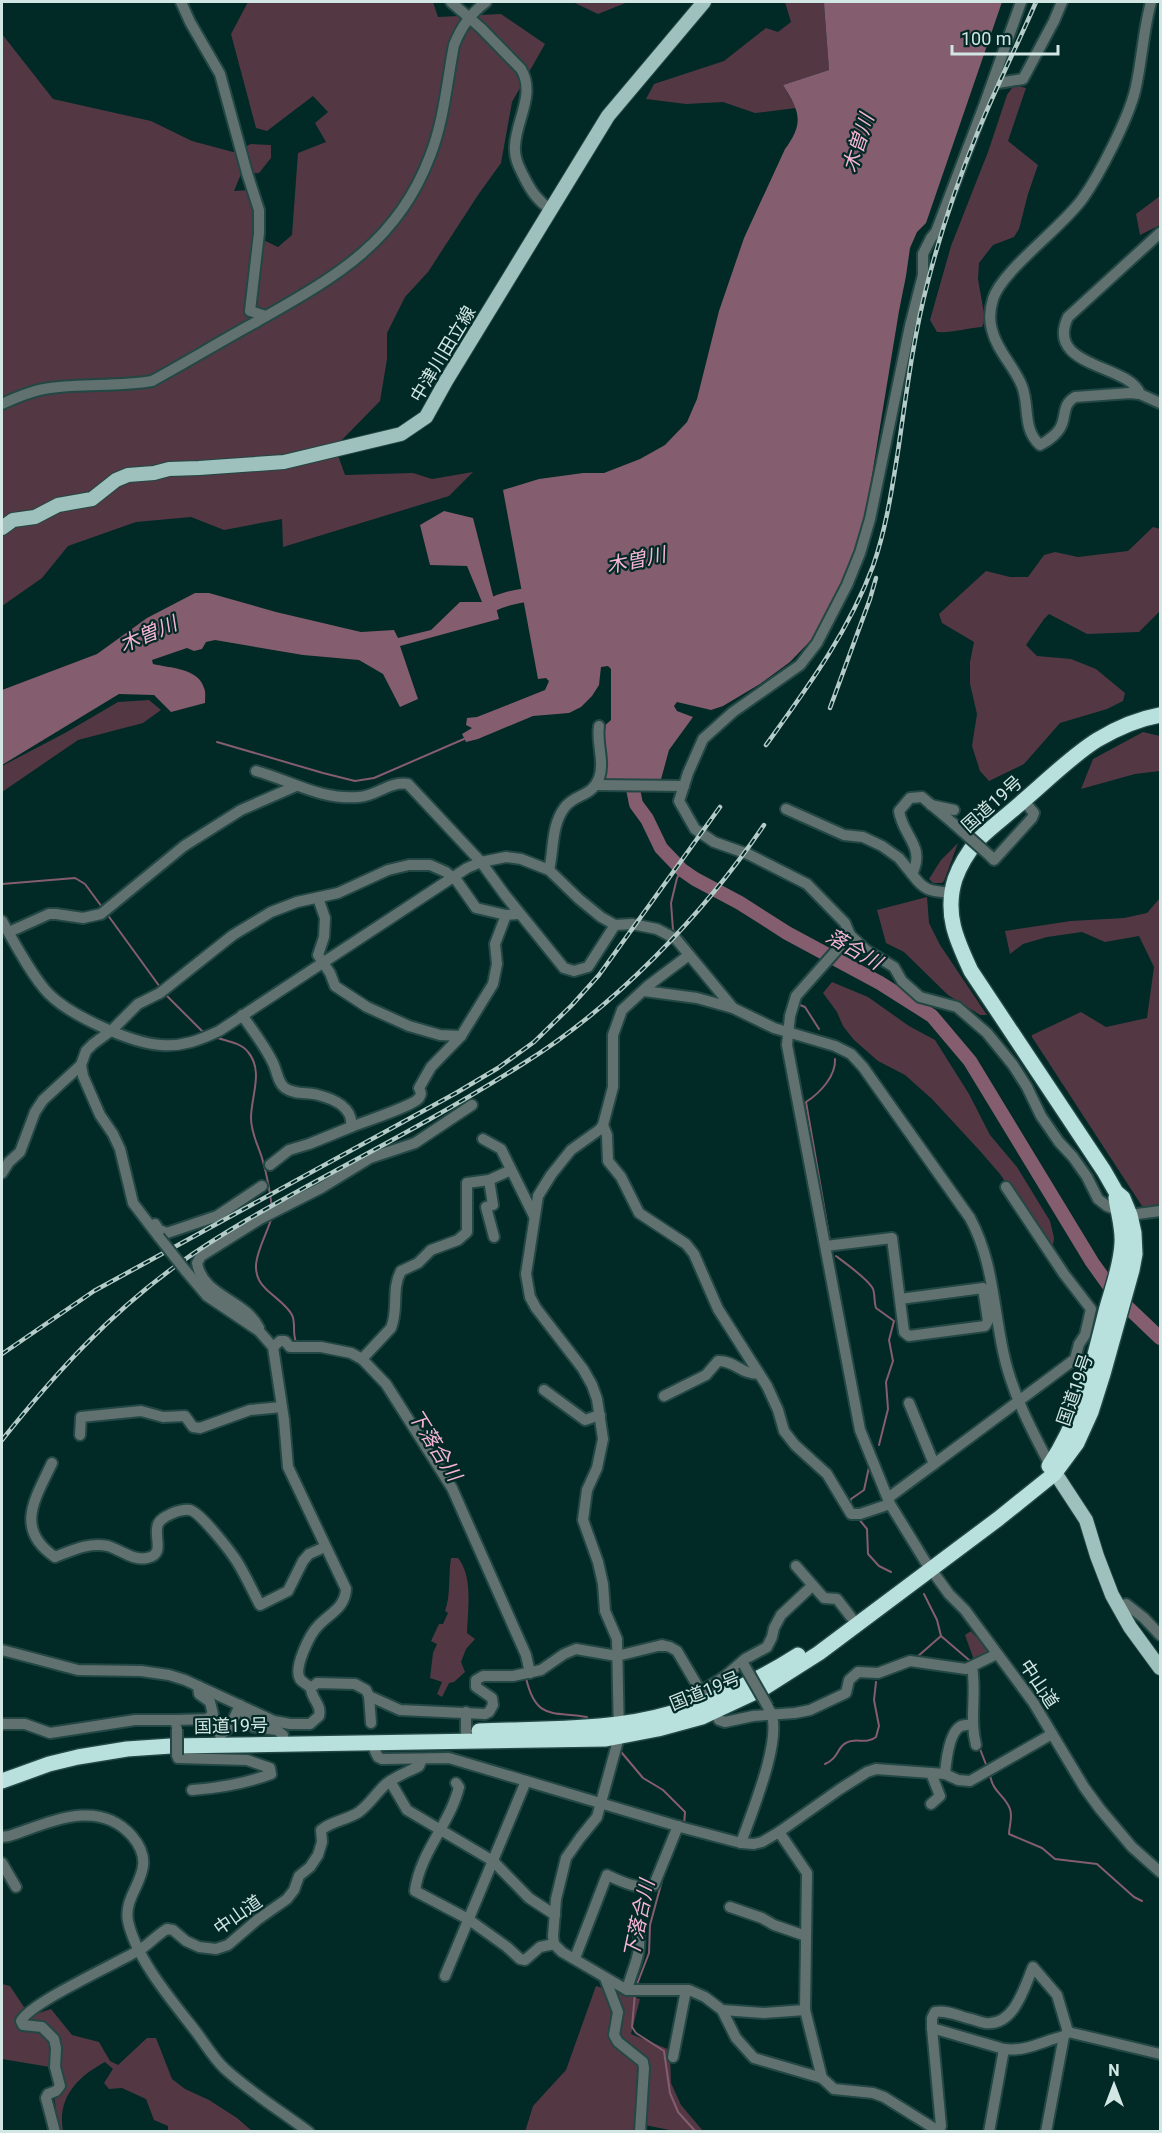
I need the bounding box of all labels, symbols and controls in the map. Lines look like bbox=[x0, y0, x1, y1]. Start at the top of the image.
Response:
scale bar bbox=[952, 18, 1058, 56]
text: 100 m bbox=[961, 28, 1012, 49]
water label: 木曽川 bbox=[837, 109, 879, 175]
street label: 中津川田立線 bbox=[406, 302, 479, 405]
water label: 木曽川 bbox=[604, 542, 670, 578]
water label: 木曽川 bbox=[116, 610, 182, 657]
street label: 国道19号 bbox=[957, 771, 1026, 836]
water label: 落合川 bbox=[822, 924, 888, 975]
street label: 国道19号 bbox=[1053, 1351, 1097, 1428]
water label: 下落合川 bbox=[404, 1405, 467, 1487]
street label: 中山道 bbox=[1016, 1655, 1063, 1712]
street label: 国道19号 bbox=[666, 1667, 743, 1714]
street label: 国道19号 bbox=[194, 1714, 268, 1737]
water label: 下落合川 bbox=[619, 1875, 659, 1961]
street label: 中山道 bbox=[210, 1891, 266, 1939]
north arrow bbox=[1084, 2055, 1144, 2115]
text: N bbox=[1108, 2061, 1120, 2080]

